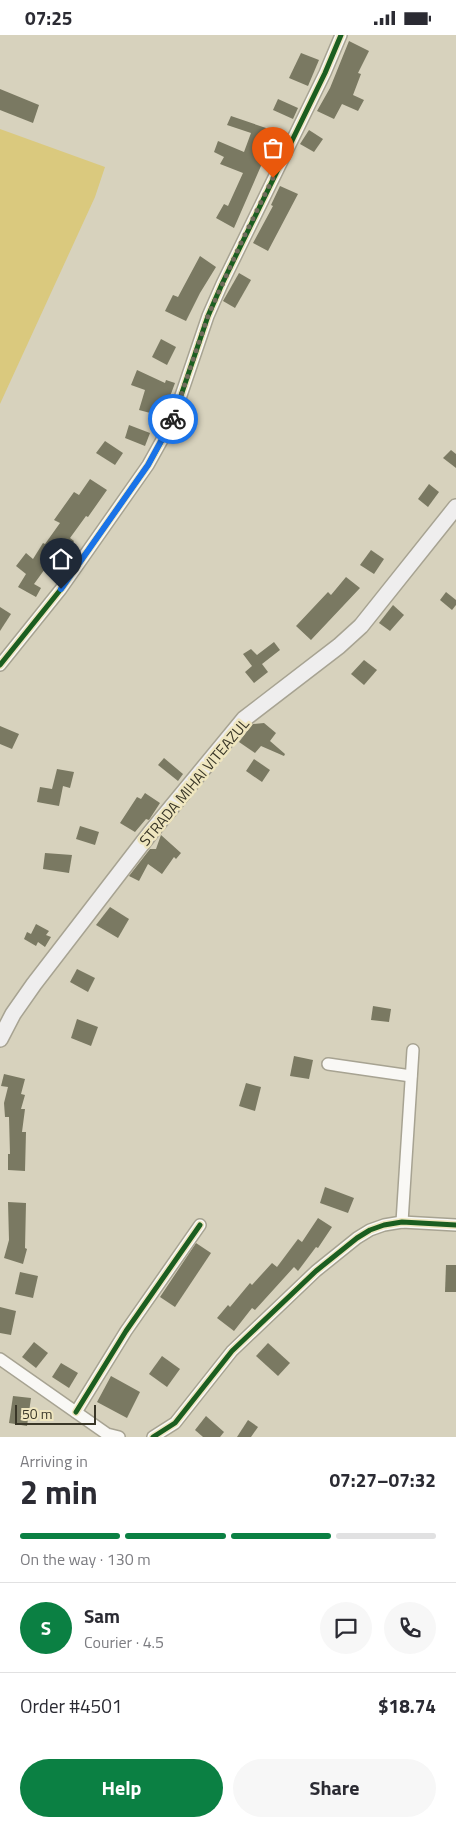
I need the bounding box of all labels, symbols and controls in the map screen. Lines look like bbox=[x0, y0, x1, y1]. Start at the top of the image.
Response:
text: 07:25 bbox=[25, 3, 72, 32]
pin bbox=[252, 127, 294, 178]
icon: bag bbox=[259, 134, 287, 162]
courier bbox=[148, 394, 198, 444]
icon: bike bbox=[159, 405, 187, 433]
pin bbox=[40, 538, 82, 589]
icon: home bbox=[47, 545, 75, 573]
street label: STRADA MIHAI VITEAZUL bbox=[134, 713, 254, 851]
scale bar bbox=[15, 1402, 96, 1425]
text: 50 m bbox=[22, 1403, 52, 1424]
text: Arriving in bbox=[20, 1449, 88, 1473]
text: 07:27–07:32 bbox=[329, 1465, 436, 1494]
text: 2 min bbox=[20, 1468, 98, 1516]
text: On the way · 130 m bbox=[20, 1547, 151, 1571]
text: Sam bbox=[84, 1601, 120, 1630]
button: chat bbox=[320, 1602, 372, 1654]
button: phone bbox=[384, 1602, 436, 1654]
text: S bbox=[41, 1613, 51, 1642]
text: Courier · 4.5 bbox=[84, 1630, 164, 1654]
text: Order #4501 bbox=[20, 1691, 122, 1720]
text: $18.74 bbox=[378, 1691, 436, 1720]
button: Help bbox=[20, 1759, 223, 1817]
button: Share bbox=[233, 1759, 436, 1817]

